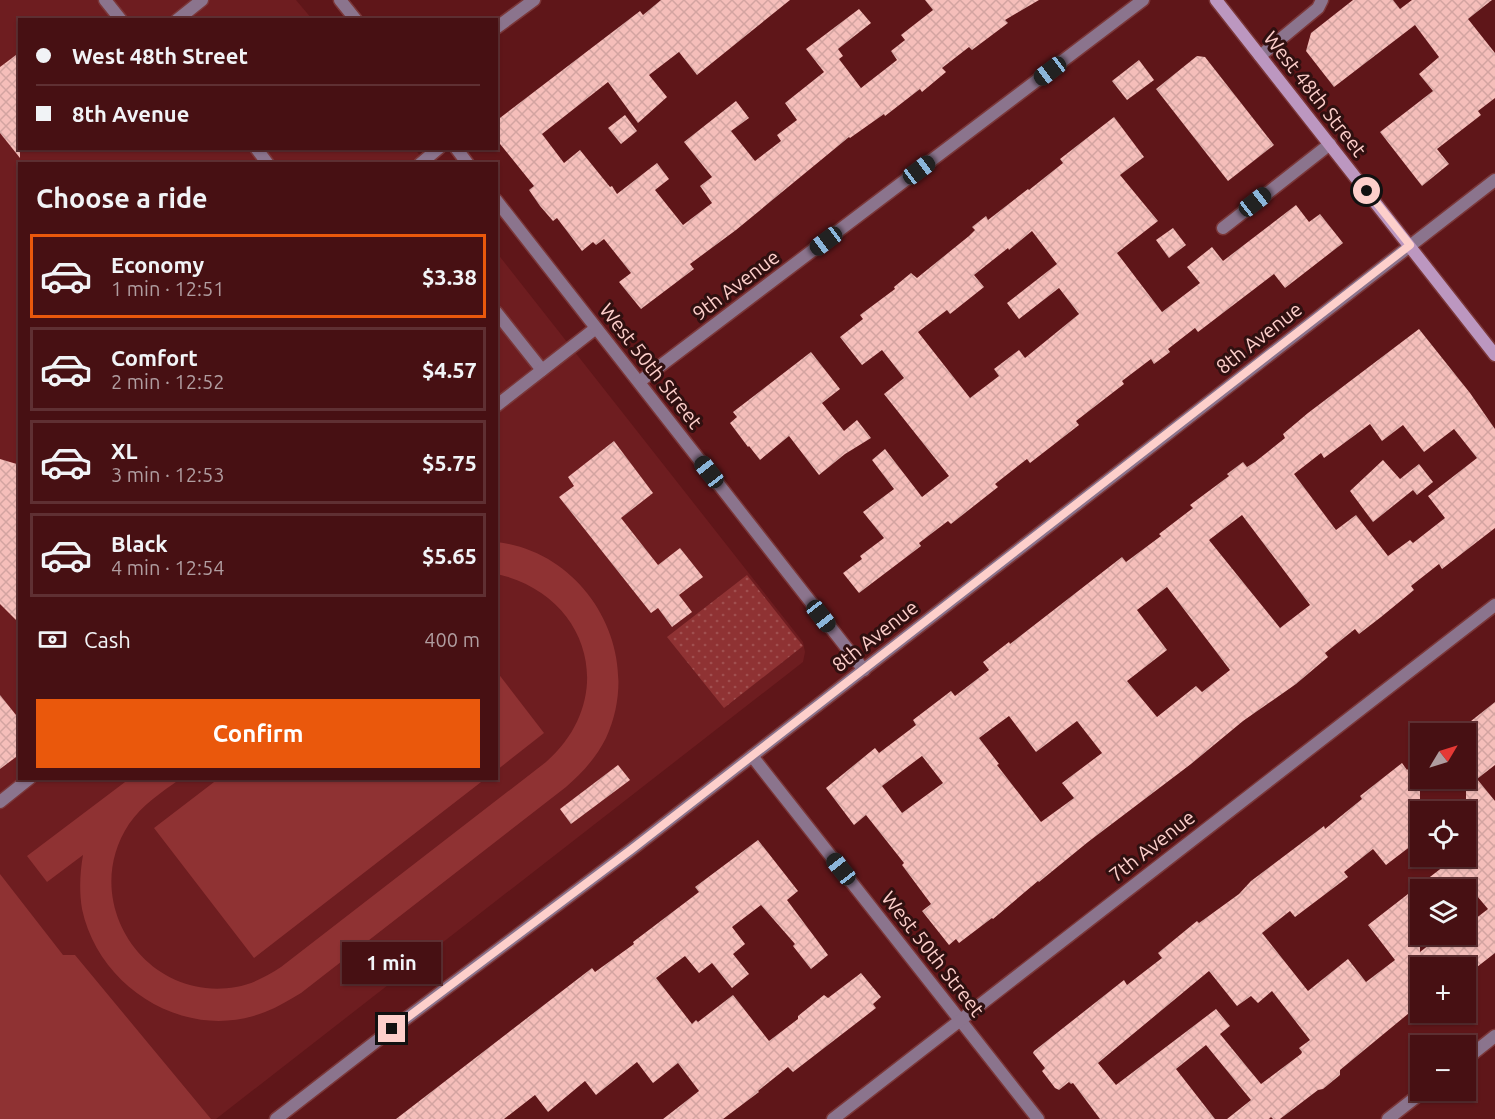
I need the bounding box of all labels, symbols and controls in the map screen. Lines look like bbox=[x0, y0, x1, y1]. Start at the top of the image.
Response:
street label: West 48th Street bbox=[1259, 26, 1372, 161]
text: West 48th Street bbox=[72, 43, 248, 68]
car bbox=[1030, 53, 1070, 89]
text: 8th Avenue bbox=[72, 101, 189, 126]
car bbox=[899, 152, 939, 188]
route start bbox=[1353, 177, 1380, 204]
text: Choose a ride bbox=[36, 183, 208, 213]
car bbox=[1235, 184, 1275, 220]
car bbox=[806, 223, 846, 259]
street label: 9th Avenue bbox=[688, 245, 784, 325]
icon: car bbox=[39, 249, 93, 303]
text: Economy bbox=[111, 252, 204, 277]
text: $3.38 bbox=[422, 264, 477, 289]
text: 1 min · 12:51 bbox=[111, 277, 225, 300]
street label: 8th Avenue bbox=[1211, 297, 1306, 378]
street label: West 50th Street bbox=[595, 298, 708, 433]
icon: car bbox=[39, 342, 93, 396]
text: Comfort bbox=[111, 345, 198, 370]
text: $4.57 bbox=[422, 357, 477, 382]
text: 2 min · 12:52 bbox=[111, 370, 225, 393]
icon: car bbox=[39, 435, 93, 489]
text: XL bbox=[111, 438, 138, 463]
text: $5.75 bbox=[422, 450, 477, 475]
car bbox=[691, 452, 727, 492]
text: 3 min · 12:53 bbox=[111, 463, 225, 486]
icon: car bbox=[39, 528, 93, 582]
text: Black bbox=[111, 531, 168, 556]
text: $5.65 bbox=[422, 543, 477, 568]
text: 4 min · 12:54 bbox=[111, 556, 225, 579]
street label: 8th Avenue bbox=[827, 595, 922, 676]
car bbox=[803, 596, 839, 636]
icon: cash bbox=[36, 623, 69, 656]
text: Cash bbox=[84, 627, 131, 652]
text: 400 m bbox=[424, 628, 480, 651]
button: Confirm bbox=[36, 699, 480, 768]
north arrow bbox=[1410, 723, 1476, 789]
map controls bbox=[1410, 723, 1476, 1101]
button: locate bbox=[1410, 801, 1476, 867]
street label: 7th Avenue bbox=[1104, 805, 1199, 886]
car bbox=[823, 849, 859, 889]
button: layers bbox=[1410, 879, 1476, 945]
street label: West 50th Street bbox=[877, 886, 990, 1021]
callout: 1 min bbox=[342, 942, 442, 984]
text: 1 min bbox=[366, 951, 417, 974]
button: + bbox=[1410, 957, 1476, 1023]
route end bbox=[378, 1015, 405, 1042]
button: − bbox=[1410, 1035, 1476, 1101]

